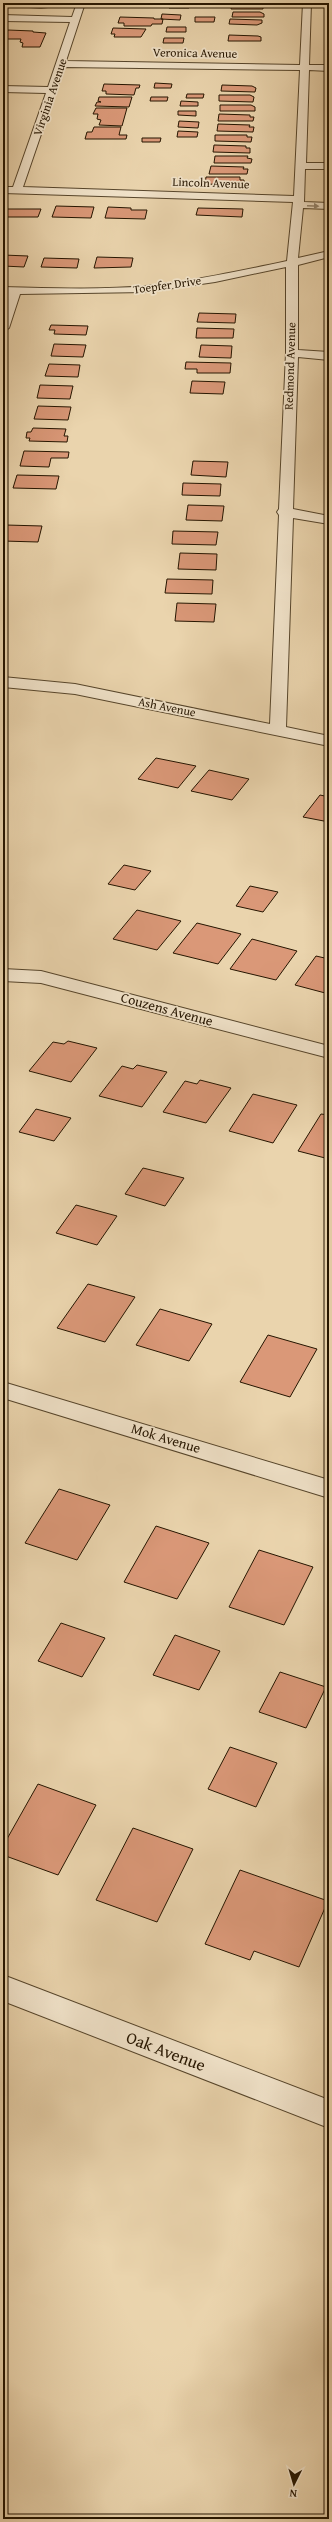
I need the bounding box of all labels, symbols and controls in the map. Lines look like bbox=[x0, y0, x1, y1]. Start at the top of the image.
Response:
street label: Veronica Avenue bbox=[153, 43, 238, 62]
street label: Virginia Avenue bbox=[28, 56, 71, 138]
street label: Lincoln Avenue bbox=[172, 173, 250, 192]
one-way arrow bbox=[307, 203, 320, 209]
street label: Toepfer Drive bbox=[132, 271, 202, 298]
street label: Redmond Avenue bbox=[279, 322, 300, 410]
street label: Ash Avenue bbox=[137, 693, 198, 720]
street label: Couzens Avenue bbox=[119, 987, 216, 1031]
street label: Mok Avenue bbox=[129, 1418, 204, 1458]
street label: Oak Avenue bbox=[123, 2024, 209, 2077]
north arrow bbox=[274, 2464, 314, 2504]
text: N bbox=[288, 2486, 297, 2502]

